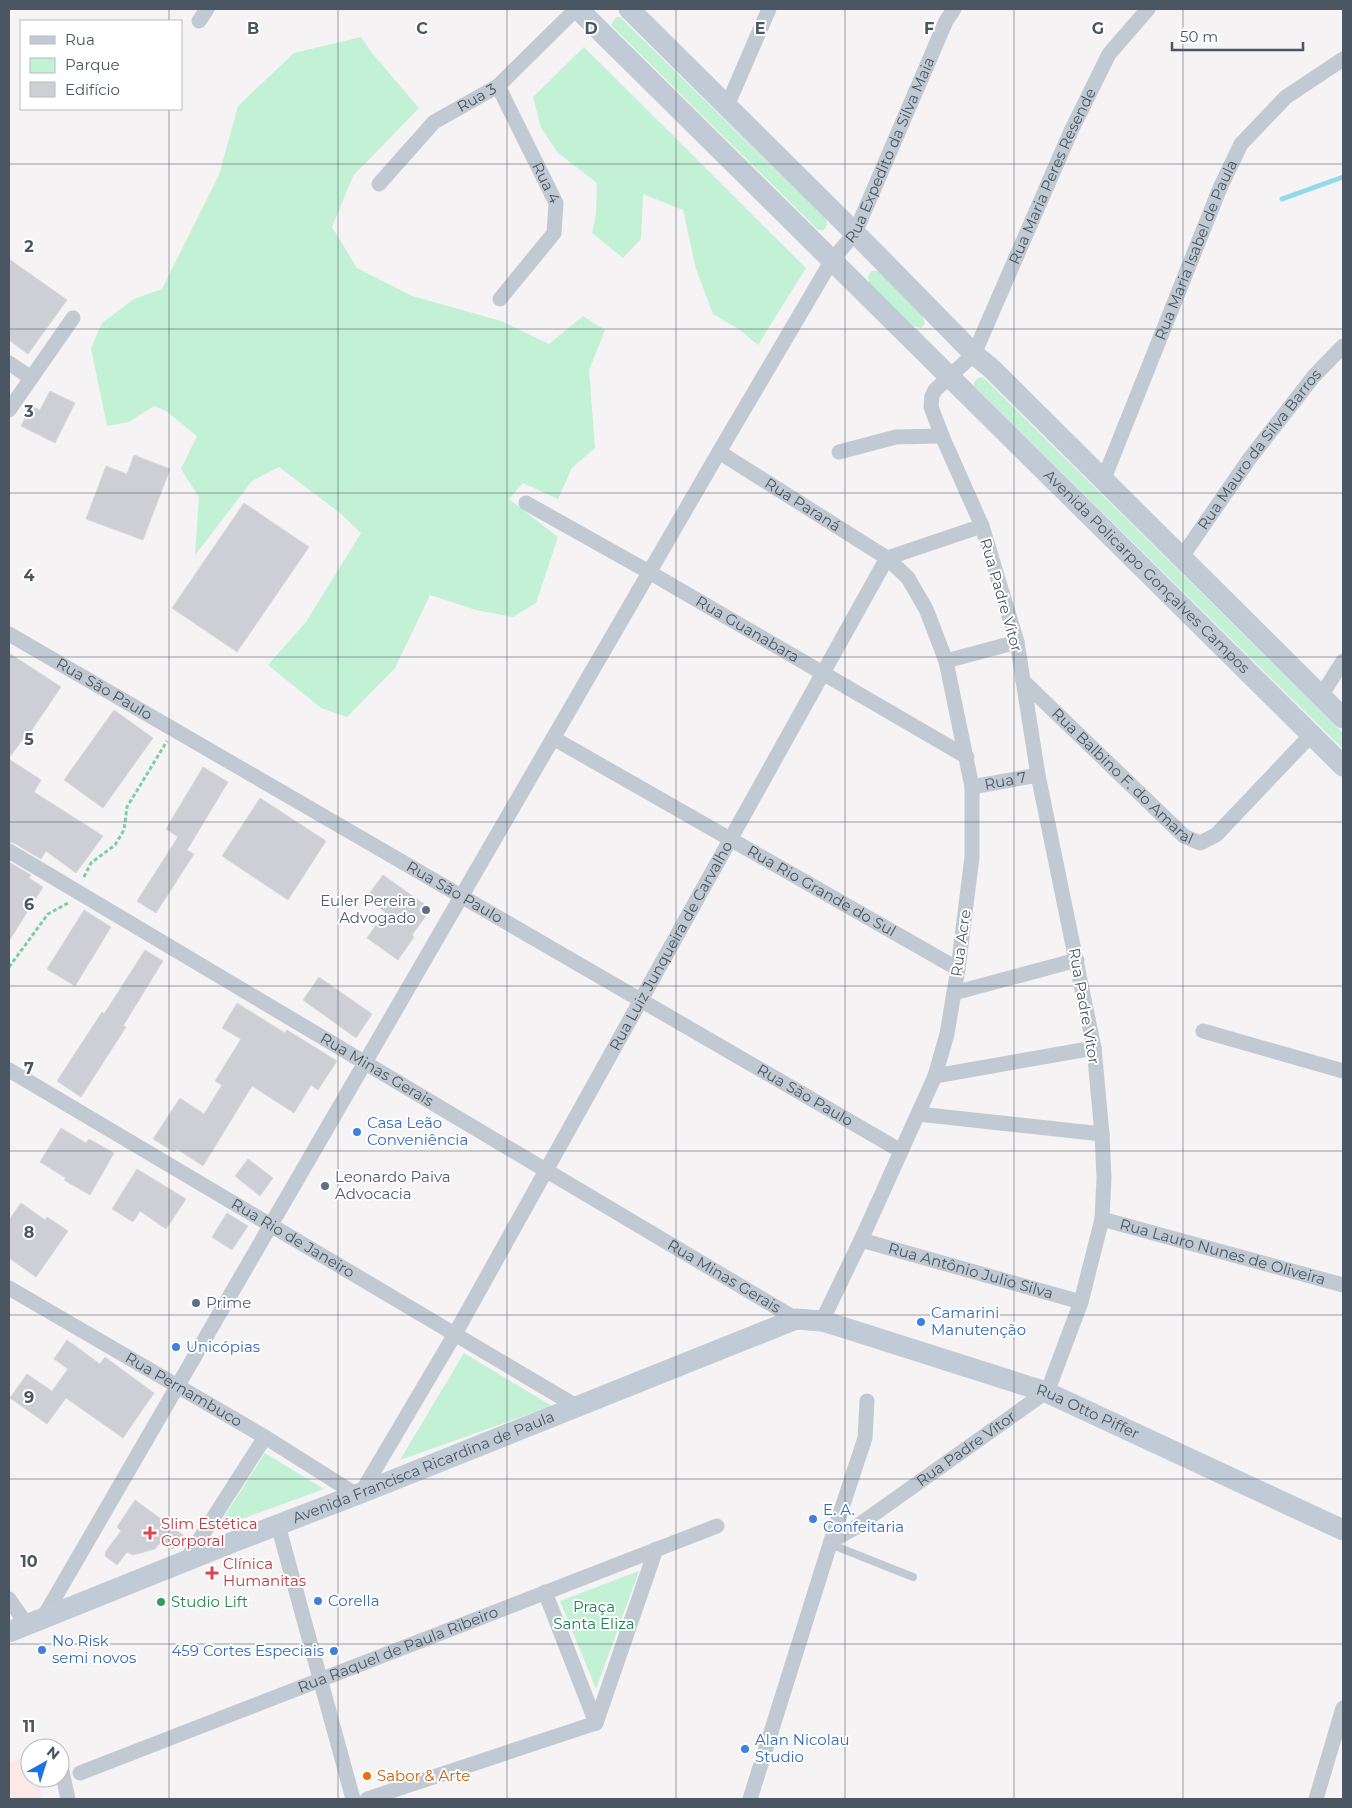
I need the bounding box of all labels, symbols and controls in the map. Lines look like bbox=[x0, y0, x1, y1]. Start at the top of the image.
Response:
text: B bbox=[247, 19, 259, 38]
text: C bbox=[416, 19, 428, 38]
text: D bbox=[584, 19, 598, 38]
text: E bbox=[755, 19, 765, 38]
text: F bbox=[924, 19, 934, 38]
text: G bbox=[1092, 19, 1104, 38]
legend bbox=[20, 20, 182, 110]
scale bar bbox=[1172, 20, 1303, 52]
text: 50 m bbox=[1180, 27, 1218, 46]
text: Rua bbox=[65, 30, 95, 49]
street label: Rua Expedito da Silva Maia bbox=[841, 54, 938, 247]
text: Parque bbox=[65, 55, 120, 74]
street label: Rua 3 bbox=[454, 79, 500, 116]
text: Edifício bbox=[65, 80, 120, 99]
street label: Rua Maria Peres Resende bbox=[1004, 85, 1100, 267]
street label: Rua Maria Isabel de Paula bbox=[1150, 157, 1241, 343]
street label: Rua 4 bbox=[528, 159, 565, 206]
text: 2 bbox=[24, 237, 34, 256]
street label: Rua Mauro da Silva Barros bbox=[1193, 364, 1325, 533]
text: 3 bbox=[23, 402, 34, 421]
street label: Avenida Policarpo Gonçalves Campos bbox=[1040, 465, 1254, 677]
street label: Rua Paraná bbox=[761, 473, 845, 535]
street label: Rua Padre Vitor bbox=[976, 536, 1027, 654]
text: 4 bbox=[23, 566, 35, 585]
street label: Rua Guanabara bbox=[693, 591, 803, 666]
street label: Rua São Paulo bbox=[53, 653, 156, 724]
street label: Rua Balbino F. do Amaral bbox=[1048, 704, 1197, 848]
text: 5 bbox=[24, 730, 34, 749]
street label: Rua 7 bbox=[983, 767, 1028, 794]
street label: Rua Luiz Junqueira de Carvalho bbox=[605, 838, 737, 1054]
street label: Rua Rio Grande do Sul bbox=[744, 841, 899, 941]
street label: Rua São Paulo bbox=[403, 856, 506, 927]
place label: Euler Pereira Advogado bbox=[320, 891, 416, 927]
text: 6 bbox=[24, 895, 34, 914]
marker: Euler Pereira Advogado bbox=[420, 904, 432, 916]
street label: Rua Acre bbox=[946, 908, 975, 978]
street label: Rua Padre Vitor bbox=[1065, 946, 1104, 1065]
street label: Rua Minas Gerais bbox=[317, 1028, 437, 1110]
text: 7 bbox=[24, 1059, 34, 1078]
street label: Rua São Paulo bbox=[754, 1060, 857, 1130]
place label: Casa Leão Conveniência bbox=[367, 1113, 468, 1149]
marker: Casa Leão Conveniência bbox=[351, 1126, 363, 1138]
place label: Leonardo Paiva Advocacia bbox=[335, 1167, 451, 1203]
marker: Leonardo Paiva Advocacia bbox=[319, 1180, 331, 1192]
street label: Rua Rio de Janeiro bbox=[228, 1194, 358, 1282]
street label: Rua Lauro Nunes de Oliveira bbox=[1118, 1214, 1328, 1289]
text: 8 bbox=[24, 1223, 34, 1242]
street label: Rua Minas Gerais bbox=[664, 1235, 785, 1317]
street label: Rua Antônio Julio Silva bbox=[886, 1238, 1055, 1303]
place label: Prime bbox=[206, 1293, 251, 1312]
marker: Prime bbox=[190, 1297, 202, 1309]
place label: Camarini Manutenção bbox=[931, 1303, 1026, 1339]
marker: Camarini Manutenção bbox=[915, 1316, 927, 1328]
place label: Unicópias bbox=[186, 1337, 260, 1356]
marker: Unicópias bbox=[170, 1341, 182, 1353]
street label: Rua Pernambuco bbox=[122, 1348, 246, 1431]
street label: Rua Otto Piffer bbox=[1034, 1380, 1142, 1443]
text: 9 bbox=[24, 1388, 34, 1407]
street label: Avenida Francisca Ricardina de Paula bbox=[290, 1407, 557, 1527]
street label: Rua Padre Vitor bbox=[912, 1407, 1019, 1490]
place label: E. A. Confeitaria bbox=[823, 1500, 904, 1536]
marker: E. A. Confeitaria bbox=[807, 1513, 819, 1525]
place label: Slim Estética Corporal bbox=[161, 1514, 258, 1550]
marker: Slim Estética Corporal bbox=[143, 1526, 157, 1540]
text: 10 bbox=[20, 1552, 38, 1571]
place label: Clínica Humanitas bbox=[223, 1554, 306, 1590]
marker: Clínica Humanitas bbox=[205, 1566, 219, 1580]
place label: Corella bbox=[328, 1591, 380, 1610]
place label: Studio Lift bbox=[171, 1592, 248, 1611]
marker: Corella bbox=[312, 1595, 324, 1607]
marker: Studio Lift bbox=[155, 1596, 167, 1608]
park label: Praça Santa Eliza bbox=[553, 1597, 635, 1633]
street label: Rua Raquel de Paula Ribeiro bbox=[295, 1602, 501, 1697]
place label: No Risk semi novos bbox=[52, 1631, 136, 1667]
place label: 459 Cortes Especiais bbox=[171, 1641, 324, 1660]
marker: No Risk semi novos bbox=[36, 1644, 48, 1656]
marker: 459 Cortes Especiais bbox=[328, 1645, 340, 1657]
text: 11 bbox=[23, 1717, 35, 1736]
place label: Alan Nicolau Studio bbox=[755, 1730, 850, 1766]
north arrow bbox=[20, 1738, 70, 1788]
text: N bbox=[43, 1742, 63, 1763]
marker: Alan Nicolau Studio bbox=[739, 1743, 751, 1755]
place label: Sabor & Arte bbox=[377, 1766, 470, 1785]
marker: Sabor & Arte bbox=[361, 1770, 373, 1782]

